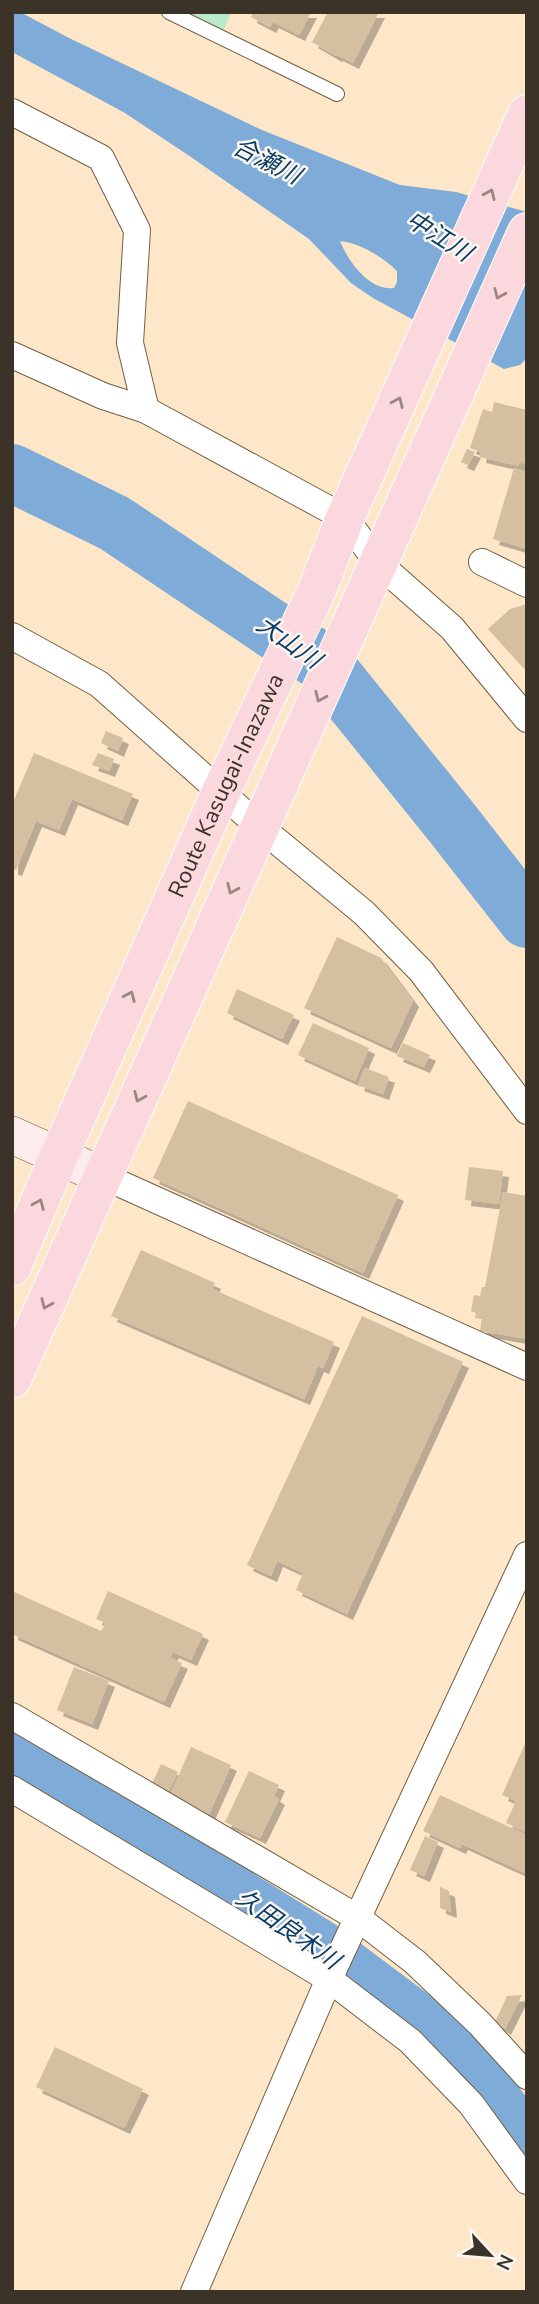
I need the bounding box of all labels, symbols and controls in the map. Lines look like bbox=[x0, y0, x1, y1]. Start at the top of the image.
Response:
water label: 合瀬川 bbox=[228, 130, 309, 193]
one-way arrow bbox=[482, 188, 496, 201]
water label: 中江川 bbox=[400, 203, 481, 270]
one-way arrow bbox=[493, 287, 507, 299]
one-way arrow bbox=[389, 396, 403, 408]
water label: 大山川 bbox=[250, 608, 330, 677]
street label: Route Kasugai-Inazawa bbox=[161, 668, 291, 902]
one-way arrow bbox=[314, 689, 328, 702]
one-way arrow bbox=[226, 882, 240, 894]
one-way arrow bbox=[122, 991, 136, 1003]
one-way arrow bbox=[133, 1090, 147, 1102]
one-way arrow bbox=[31, 1199, 45, 1212]
one-way arrow bbox=[40, 1297, 54, 1309]
water label: 久田良木川 bbox=[230, 1881, 349, 1978]
north arrow bbox=[455, 2220, 525, 2290]
text: N bbox=[490, 2250, 519, 2274]

